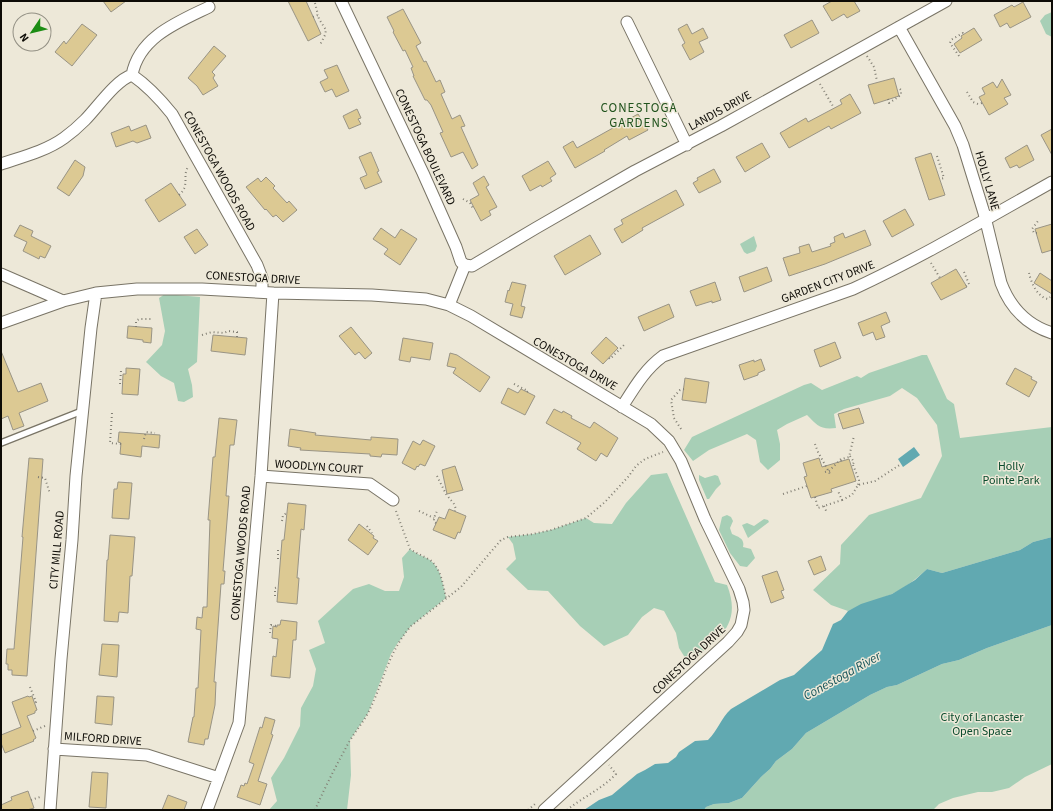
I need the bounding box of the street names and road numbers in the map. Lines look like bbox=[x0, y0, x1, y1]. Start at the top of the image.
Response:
street label: CONESTOGA BOULEVARD bbox=[391, 86, 459, 208]
street label: LANDIS DRIVE bbox=[686, 87, 754, 135]
street label: CONESTOGA WOODS ROAD bbox=[179, 108, 259, 234]
street label: HOLLY LANE bbox=[970, 149, 1004, 213]
street label: GARDEN CITY DRIVE bbox=[779, 256, 877, 308]
street label: CONESTOGA DRIVE bbox=[205, 267, 301, 289]
street label: CONESTOGA DRIVE bbox=[530, 333, 620, 395]
street label: WOODLYN COURT bbox=[274, 455, 364, 479]
street label: CONESTOGA WOODS ROAD bbox=[227, 485, 255, 621]
street label: CITY MILL ROAD bbox=[45, 510, 69, 590]
street label: CONESTOGA DRIVE bbox=[648, 621, 730, 699]
street label: MILFORD DRIVE bbox=[64, 728, 142, 750]

